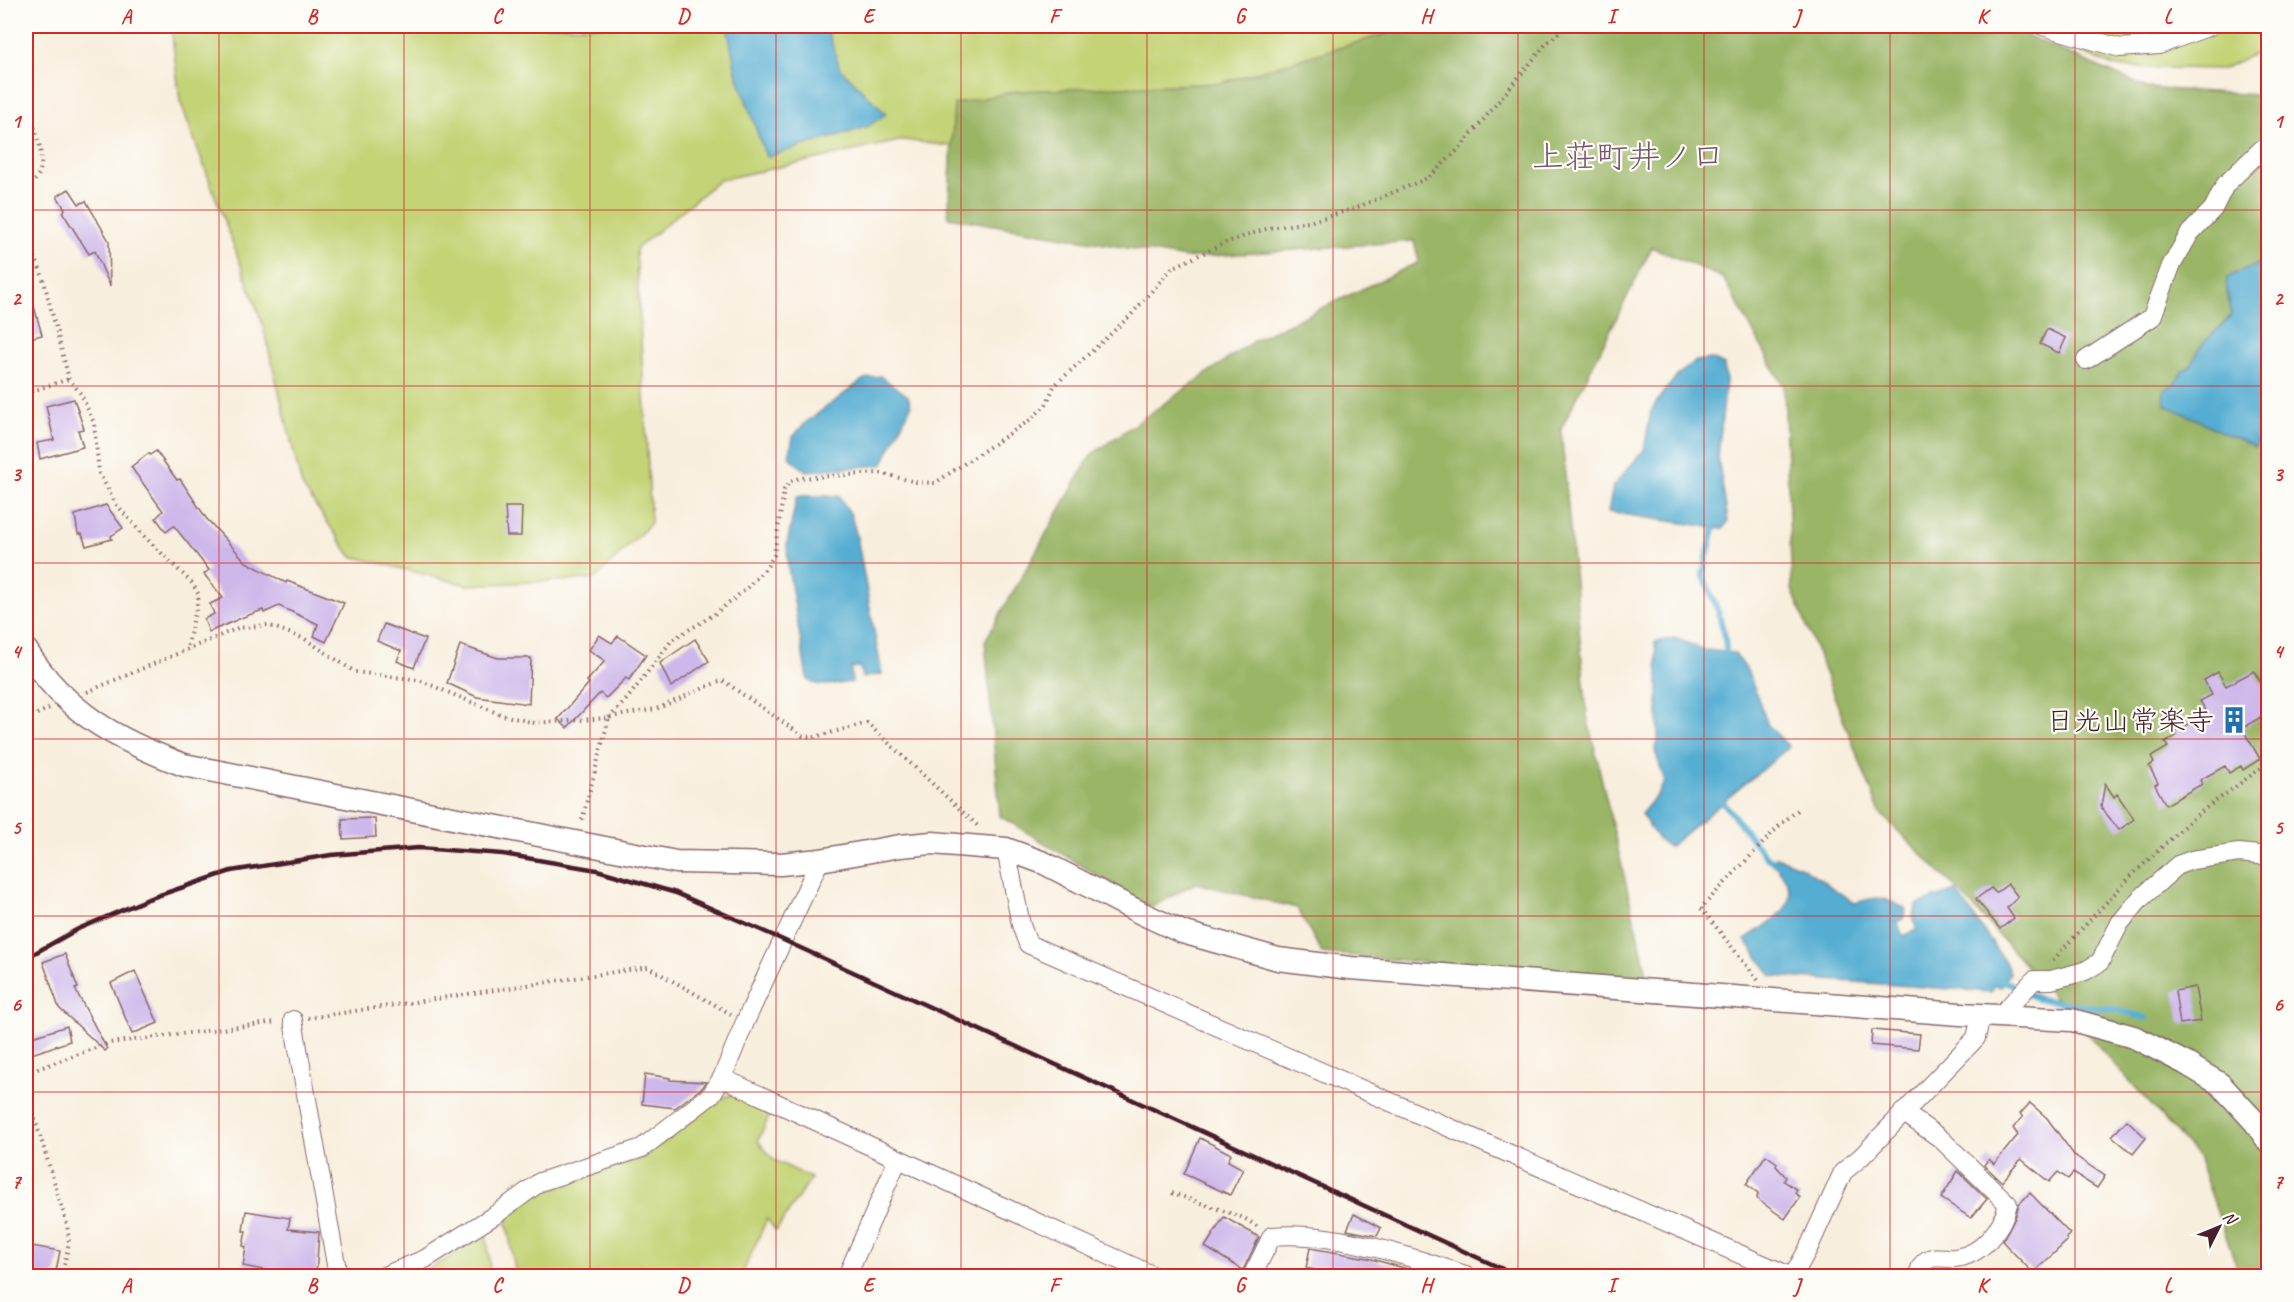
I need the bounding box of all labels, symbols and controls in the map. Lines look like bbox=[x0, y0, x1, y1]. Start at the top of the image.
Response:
text: A bbox=[121, 4, 133, 29]
text: B bbox=[307, 4, 319, 29]
text: C bbox=[492, 4, 504, 29]
text: D bbox=[677, 4, 691, 29]
text: E bbox=[863, 4, 877, 29]
text: F bbox=[1049, 4, 1063, 29]
text: G bbox=[1235, 4, 1248, 29]
text: H bbox=[1420, 4, 1435, 29]
text: I bbox=[1607, 4, 1620, 29]
text: J bbox=[1792, 4, 1804, 29]
text: K bbox=[1977, 4, 1991, 29]
text: L bbox=[2164, 4, 2174, 29]
text: 1 bbox=[12, 109, 23, 134]
text: 1 bbox=[2274, 109, 2285, 134]
district label: 上荘町井ノ口 bbox=[1532, 136, 1724, 177]
text: 2 bbox=[12, 286, 23, 311]
text: 2 bbox=[2274, 286, 2285, 311]
text: 3 bbox=[12, 462, 23, 487]
text: 3 bbox=[2274, 462, 2285, 487]
text: 4 bbox=[12, 639, 24, 664]
text: 4 bbox=[2274, 639, 2286, 664]
place label: 日光山常楽寺 bbox=[2046, 703, 2214, 738]
building icon: 日光山常楽寺 bbox=[2219, 705, 2249, 735]
text: 5 bbox=[12, 815, 23, 840]
text: 5 bbox=[2274, 815, 2285, 840]
text: 6 bbox=[11, 992, 22, 1017]
text: 6 bbox=[2273, 992, 2284, 1017]
text: 7 bbox=[12, 1169, 23, 1194]
text: 7 bbox=[2274, 1169, 2285, 1194]
north arrow bbox=[2189, 1197, 2249, 1257]
text: N bbox=[2219, 1207, 2242, 1230]
text: A bbox=[121, 1273, 133, 1298]
text: B bbox=[307, 1273, 319, 1298]
text: C bbox=[492, 1273, 504, 1298]
text: D bbox=[677, 1273, 691, 1298]
text: E bbox=[863, 1273, 877, 1298]
text: F bbox=[1049, 1273, 1063, 1298]
text: G bbox=[1235, 1273, 1248, 1298]
text: H bbox=[1420, 1273, 1435, 1298]
text: I bbox=[1607, 1273, 1620, 1298]
text: J bbox=[1792, 1273, 1804, 1298]
text: K bbox=[1977, 1273, 1991, 1298]
text: L bbox=[2164, 1273, 2174, 1298]

